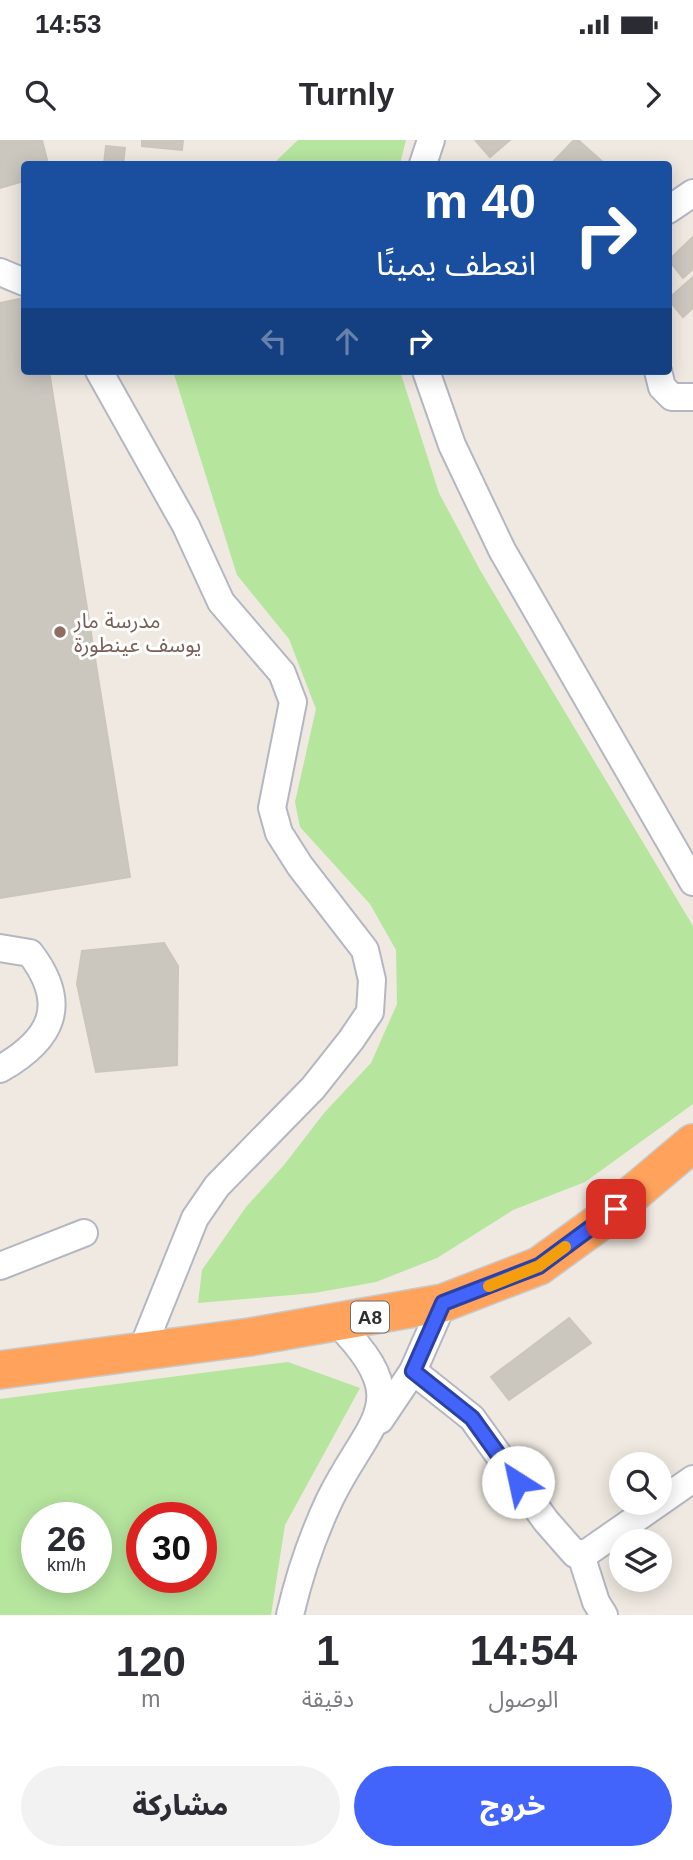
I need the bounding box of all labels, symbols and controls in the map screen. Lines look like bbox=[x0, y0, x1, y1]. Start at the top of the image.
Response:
text: 14:53 bbox=[35, 9, 102, 39]
icon: search bbox=[21, 76, 59, 114]
text: Turnly bbox=[299, 76, 394, 112]
icon: forward bbox=[634, 76, 672, 114]
text: 40 m bbox=[424, 174, 536, 228]
icon: right bbox=[560, 189, 651, 280]
text: انعطف يمينًا bbox=[376, 246, 536, 282]
icon: left bbox=[255, 322, 293, 360]
icon: ahead bbox=[328, 322, 366, 360]
icon: right bbox=[401, 322, 439, 360]
place label: مدرسة مار يوسف عينطورة bbox=[73, 609, 201, 657]
marker: مدرسة مار يوسف عينطورة bbox=[52, 624, 68, 640]
pin bbox=[586, 1179, 646, 1239]
icon: arrive bbox=[597, 1190, 635, 1228]
road number: A8 bbox=[351, 1302, 389, 1332]
position arrow bbox=[481, 1445, 555, 1519]
map controls bbox=[609, 1452, 672, 1592]
button: search bbox=[609, 1452, 672, 1515]
speed limit sign: 30 bbox=[126, 1502, 217, 1593]
text: 26 bbox=[47, 1519, 86, 1558]
button: layers bbox=[609, 1529, 672, 1592]
text: km/h bbox=[47, 1555, 86, 1575]
text: 1 bbox=[316, 1627, 340, 1674]
text: 14:54 bbox=[470, 1627, 577, 1674]
text: 120 bbox=[116, 1638, 186, 1685]
text: m bbox=[141, 1686, 160, 1712]
text: دقيقة bbox=[302, 1686, 354, 1712]
text: الوصول bbox=[489, 1686, 558, 1712]
button: مشاركة bbox=[21, 1766, 340, 1846]
button: خروج bbox=[354, 1766, 672, 1846]

